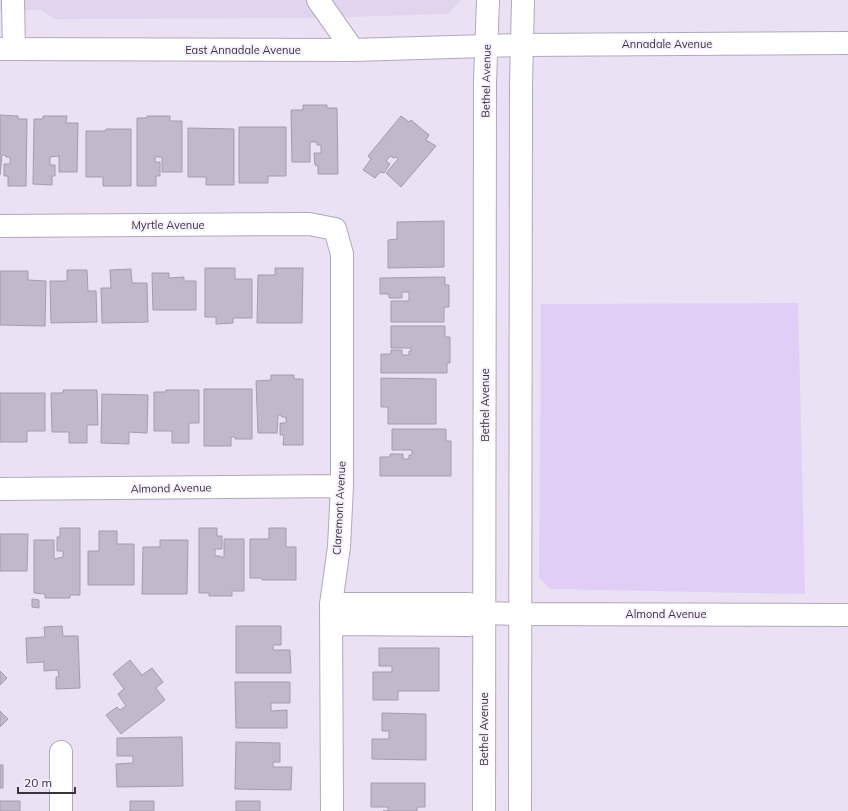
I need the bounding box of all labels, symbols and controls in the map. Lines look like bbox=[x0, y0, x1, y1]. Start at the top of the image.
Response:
street label: Annadale Avenue bbox=[622, 37, 712, 51]
street label: East Annadale Avenue bbox=[185, 43, 301, 57]
street label: Bethel Avenue bbox=[478, 44, 494, 118]
street label: Myrtle Avenue bbox=[131, 218, 205, 232]
street label: Bethel Avenue bbox=[478, 368, 492, 442]
street label: Claremont Avenue bbox=[330, 461, 348, 555]
street label: Almond Avenue bbox=[130, 480, 212, 496]
street label: Almond Avenue bbox=[626, 607, 706, 621]
street label: Bethel Avenue bbox=[477, 692, 491, 766]
scale bar bbox=[18, 769, 75, 795]
text: 20 m bbox=[24, 775, 52, 790]

